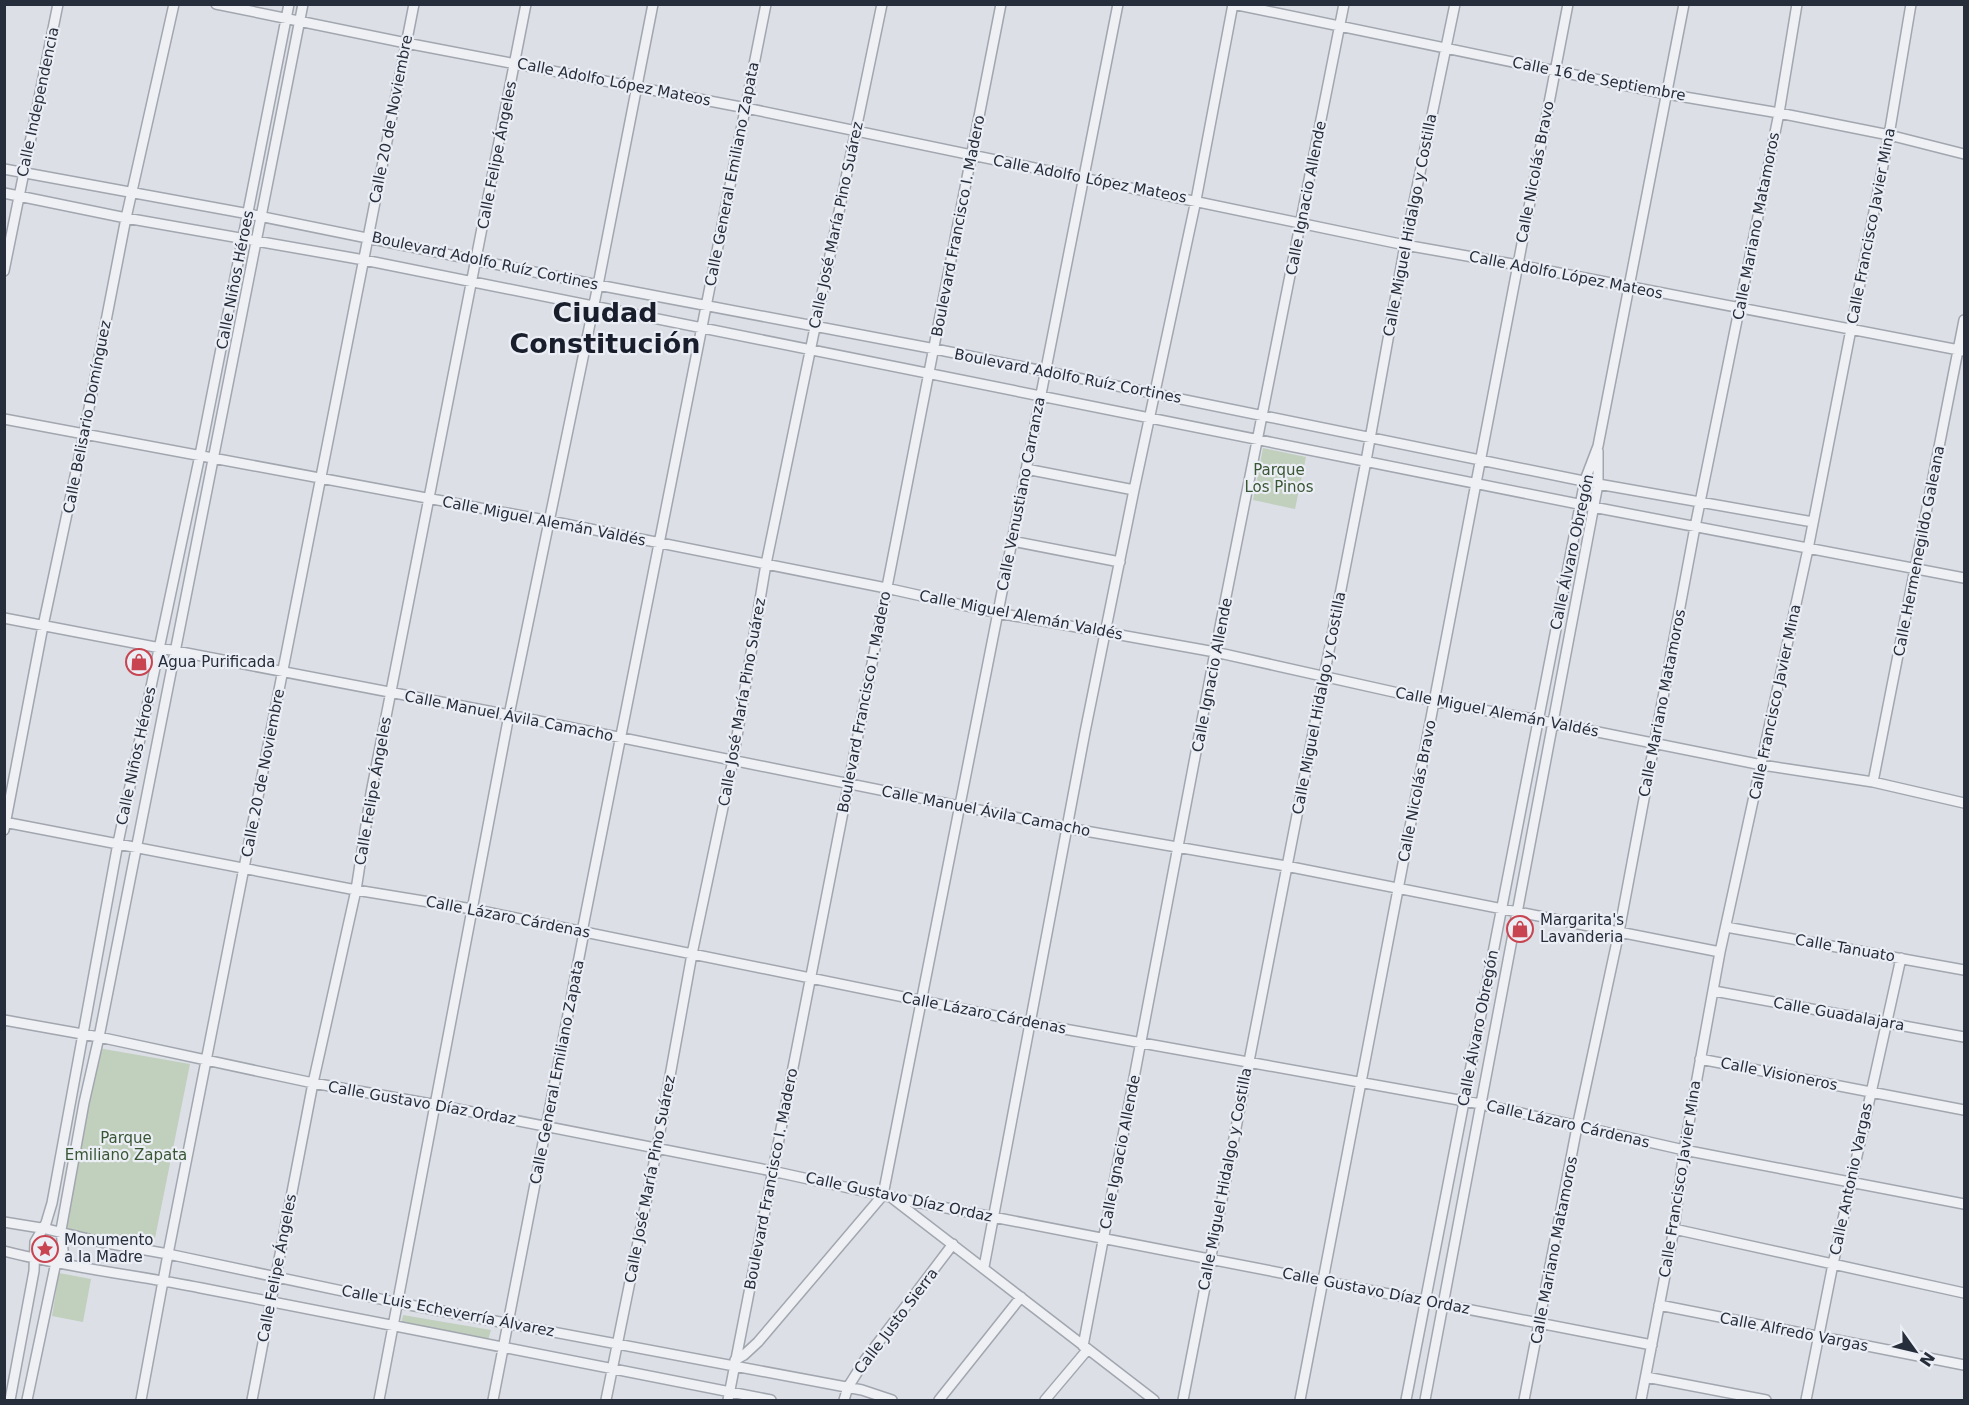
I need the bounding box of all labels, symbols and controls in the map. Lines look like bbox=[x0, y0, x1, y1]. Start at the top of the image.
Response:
street label: Calle Independencia bbox=[13, 25, 63, 179]
street label: Calle 20 de Noviembre bbox=[366, 33, 416, 205]
street label: Calle 16 de Septiembre bbox=[1511, 53, 1687, 105]
street label: Calle Adolfo López Mateos bbox=[516, 54, 713, 110]
street label: Calle General Emiliano Zapata bbox=[701, 60, 763, 288]
street label: Calle Felipe Ángeles bbox=[473, 79, 520, 231]
street label: Calle Nicolás Bravo bbox=[1512, 99, 1558, 245]
street label: Calle Miguel Hidalgo y Costilla bbox=[1380, 112, 1440, 338]
street label: Boulevard Francisco I. Madero bbox=[928, 114, 988, 338]
street label: Calle Ignacio Allende bbox=[1282, 119, 1330, 277]
street label: Calle José María Pino Suárez bbox=[805, 120, 867, 330]
street label: Calle Francisco Javier Mina bbox=[1843, 126, 1899, 326]
street label: Calle Mariano Matamoros bbox=[1729, 130, 1783, 321]
street label: Calle Adolfo López Mateos bbox=[992, 151, 1189, 207]
street label: Calle Niños Héroes bbox=[213, 209, 257, 351]
street label: Boulevard Adolfo Ruíz Cortines bbox=[370, 228, 600, 294]
street label: Calle Adolfo López Mateos bbox=[1468, 247, 1665, 303]
district label: Ciudad Constitución bbox=[510, 297, 700, 359]
street label: Calle Belisario Domínguez bbox=[59, 319, 115, 515]
street label: Boulevard Adolfo Ruíz Cortines bbox=[953, 345, 1183, 407]
street label: Calle Venustiano Carranza bbox=[993, 395, 1049, 593]
street label: Calle Hermenegildo Galeana bbox=[1890, 444, 1948, 658]
park label: Parque Los Pinos bbox=[1244, 461, 1314, 496]
street label: Calle Álvaro Obregón bbox=[1546, 472, 1597, 632]
street label: Calle Miguel Alemán Valdés bbox=[441, 492, 648, 550]
street label: Calle Miguel Alemán Valdés bbox=[918, 586, 1125, 644]
street label: Boulevard Francisco I. Madero bbox=[834, 590, 894, 814]
street label: Calle Miguel Hidalgo y Costilla bbox=[1289, 590, 1349, 816]
street label: Calle José María Pino Suárez bbox=[715, 596, 769, 808]
street label: Calle Ignacio Allende bbox=[1188, 596, 1236, 754]
street label: Calle Francisco Javier Mina bbox=[1745, 603, 1805, 801]
street label: Calle Mariano Matamoros bbox=[1635, 607, 1689, 798]
shop icon: Agua Purificada bbox=[124, 647, 154, 677]
place label: Agua Purificada bbox=[158, 653, 275, 671]
street label: Calle Miguel Alemán Valdés bbox=[1394, 683, 1601, 741]
street label: Calle Niños Héroes bbox=[113, 685, 160, 827]
street label: Calle Manuel Ávila Camacho bbox=[403, 686, 615, 745]
street label: Calle 20 de Noviembre bbox=[238, 687, 288, 859]
street label: Calle Felipe Ángeles bbox=[350, 715, 395, 867]
street label: Calle Nicolás Bravo bbox=[1394, 718, 1440, 864]
street label: Calle Manuel Ávila Camacho bbox=[880, 781, 1092, 840]
street label: Calle Lázaro Cárdenas bbox=[424, 892, 592, 942]
place label: Margarita's Lavanderia bbox=[1540, 911, 1624, 946]
shop icon: Margarita's Lavanderia bbox=[1505, 914, 1535, 944]
street label: Calle Tanuato bbox=[1794, 930, 1896, 966]
street label: Calle Álvaro Obregón bbox=[1453, 948, 1502, 1108]
street label: Calle General Emiliano Zapata bbox=[526, 958, 588, 1186]
street label: Calle Lázaro Cárdenas bbox=[900, 988, 1068, 1038]
street label: Calle Guadalajara bbox=[1772, 994, 1906, 1034]
street label: Calle Visioneros bbox=[1719, 1054, 1839, 1094]
street label: Calle Miguel Hidalgo y Costilla bbox=[1195, 1066, 1255, 1292]
street label: Boulevard Francisco I. Madero bbox=[741, 1067, 801, 1291]
street label: Calle José María Pino Suárez bbox=[621, 1073, 679, 1284]
street label: Calle Ignacio Allende bbox=[1096, 1073, 1144, 1231]
street label: Calle Gustavo Díaz Ordaz bbox=[327, 1078, 518, 1128]
street label: Calle Francisco Javier Mina bbox=[1656, 1079, 1704, 1279]
street label: Calle Lázaro Cárdenas bbox=[1485, 1096, 1652, 1152]
street label: Calle Antonio Vargas bbox=[1826, 1101, 1876, 1257]
park label: Parque Emiliano Zapata bbox=[65, 1129, 187, 1164]
street label: Calle Mariano Matamoros bbox=[1527, 1154, 1581, 1345]
street label: Calle Gustavo Díaz Ordaz bbox=[804, 1168, 994, 1226]
street label: Calle Felipe Ángeles bbox=[253, 1192, 300, 1344]
place label: Monumento a la Madre bbox=[64, 1231, 154, 1266]
place icon: Monumento a la Madre bbox=[30, 1234, 60, 1264]
street label: Calle Gustavo Díaz Ordaz bbox=[1281, 1264, 1471, 1318]
street label: Calle Justo Sierra bbox=[850, 1265, 942, 1377]
street label: Calle Luis Echeverría Álvarez bbox=[340, 1281, 556, 1341]
street label: Calle Alfredo Vargas bbox=[1718, 1309, 1870, 1355]
north arrow bbox=[1885, 1321, 1945, 1381]
text: N bbox=[1915, 1348, 1939, 1370]

